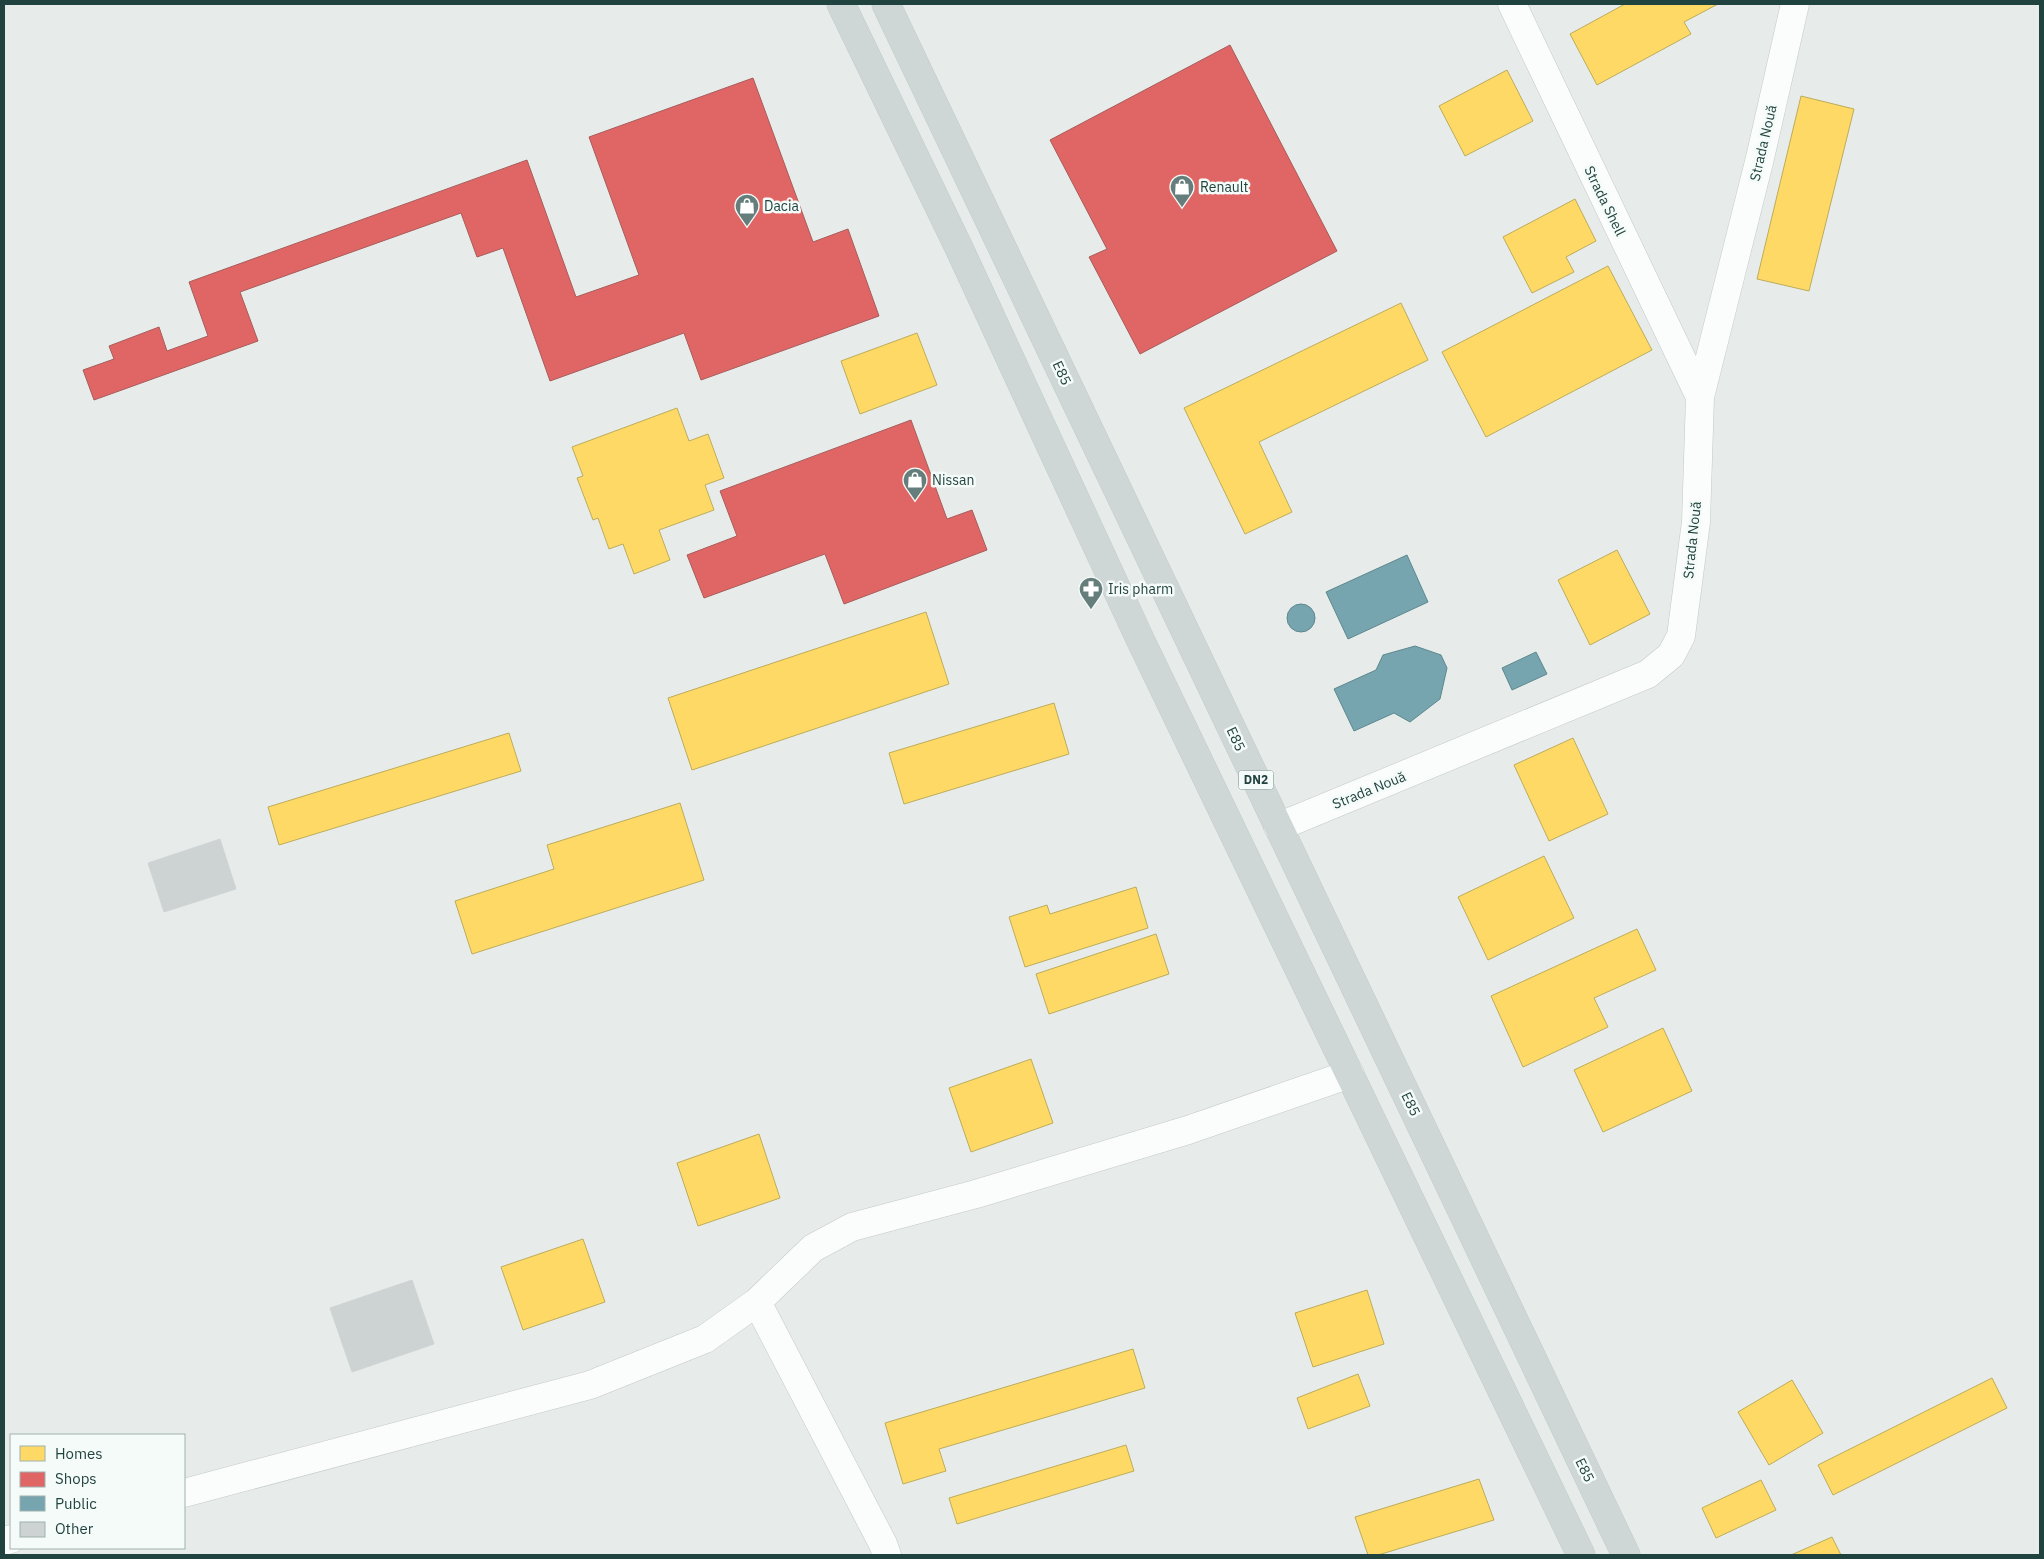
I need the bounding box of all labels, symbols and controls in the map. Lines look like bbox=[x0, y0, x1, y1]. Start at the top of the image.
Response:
street label: Strada Nouă bbox=[1745, 103, 1781, 183]
street label: Strada Shell bbox=[1580, 163, 1630, 239]
shop icon: Renault bbox=[1169, 174, 1195, 208]
place label: Renault bbox=[1200, 178, 1249, 196]
shop icon: Dacia bbox=[734, 193, 760, 227]
place label: Dacia bbox=[764, 197, 799, 215]
street label: E85 bbox=[1049, 358, 1075, 388]
shop icon: Nissan bbox=[902, 467, 928, 501]
place label: Nissan bbox=[932, 471, 974, 489]
street label: Strada Nouă bbox=[1679, 500, 1705, 580]
pharmacy icon: Iris pharm bbox=[1078, 576, 1104, 610]
place label: Iris pharm bbox=[1108, 580, 1173, 598]
street label: E85 bbox=[1223, 724, 1249, 754]
street label: Strada Nouă bbox=[1330, 767, 1409, 813]
road number: DN2 bbox=[1238, 770, 1274, 790]
street label: E85 bbox=[1397, 1089, 1425, 1119]
legend bbox=[10, 1434, 185, 1549]
text: Homes bbox=[55, 1444, 103, 1463]
street label: E85 bbox=[1571, 1455, 1599, 1485]
text: Shops bbox=[55, 1469, 97, 1488]
text: Public bbox=[55, 1494, 97, 1513]
text: Other bbox=[55, 1519, 94, 1538]

